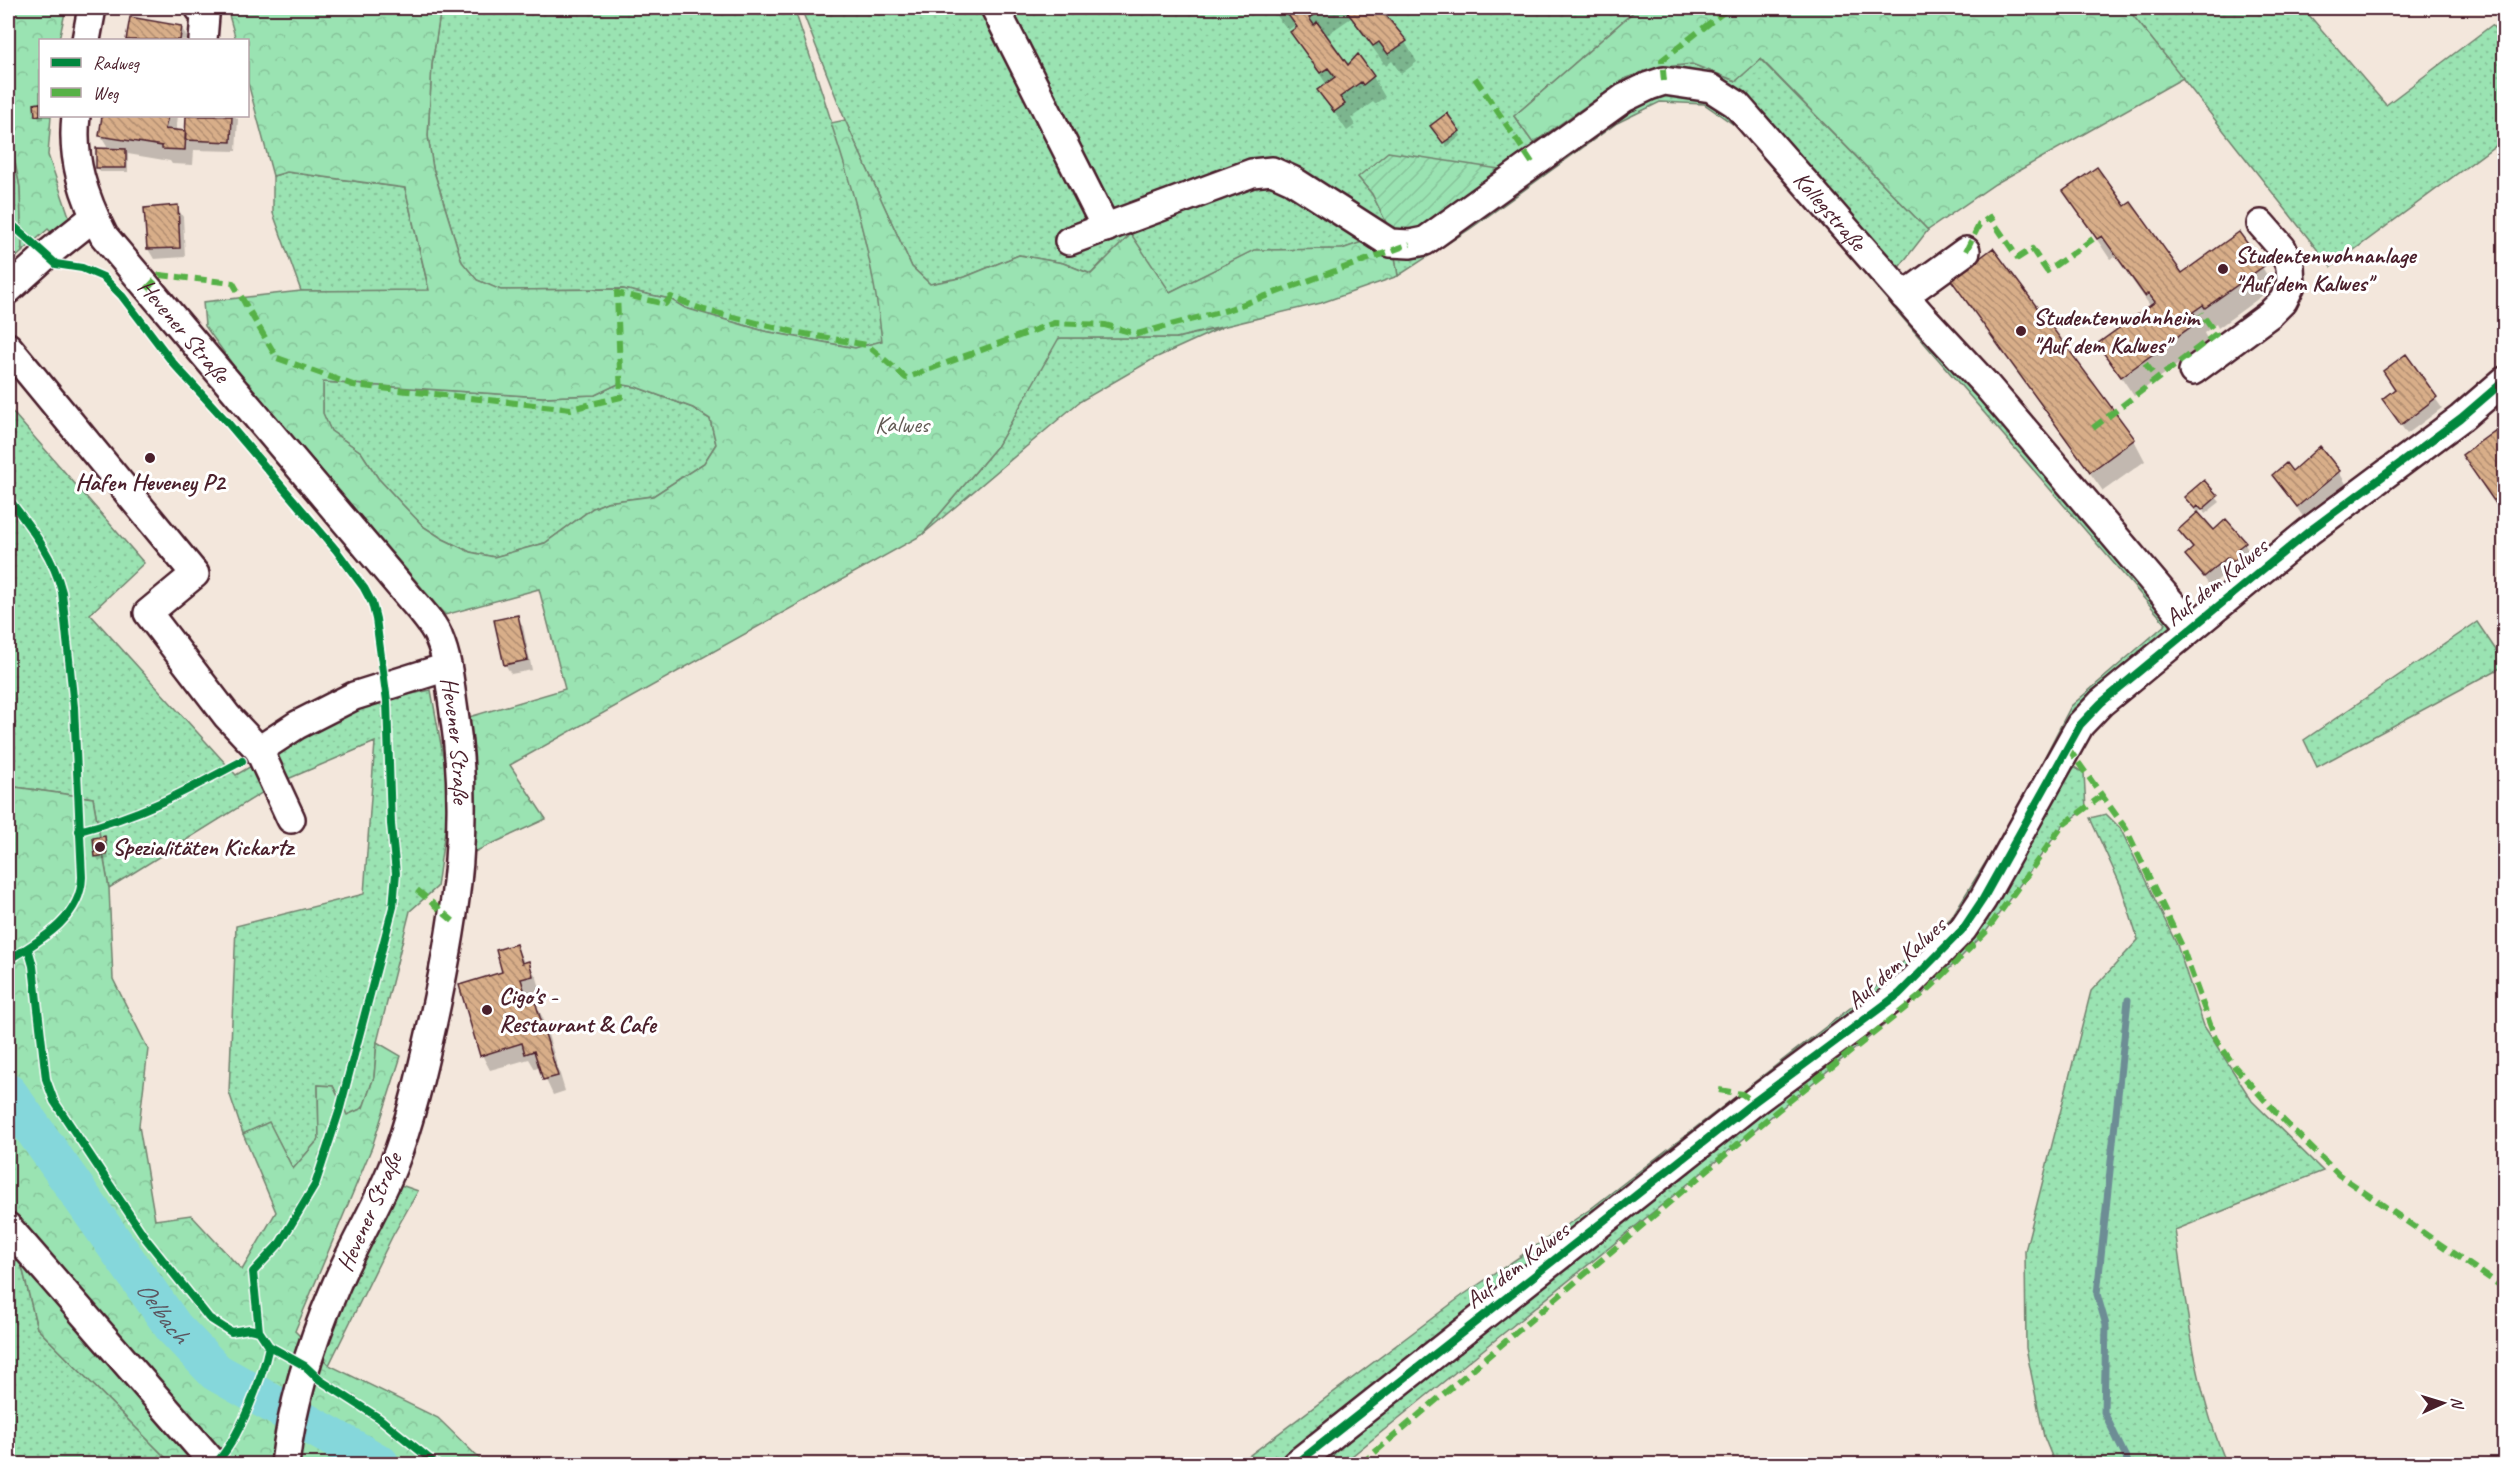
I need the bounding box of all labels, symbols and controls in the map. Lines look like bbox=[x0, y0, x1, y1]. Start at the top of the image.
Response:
legend bbox=[39, 39, 249, 117]
text: Radweg bbox=[93, 52, 141, 74]
text: Weg bbox=[93, 82, 120, 104]
street label: Kollegstraße bbox=[1787, 165, 1874, 258]
place label: Studentenwohnanlage "Auf dem Kalwes" bbox=[2235, 240, 2417, 298]
marker: Studentenwohnanlage "Auf dem Kalwes" bbox=[2216, 262, 2230, 276]
street label: Hevener Straße bbox=[132, 272, 238, 390]
place label: Studentenwohnheim "Auf dem Kalwes" bbox=[2033, 302, 2201, 360]
marker: Studentenwohnheim "Auf dem Kalwes" bbox=[2014, 324, 2028, 338]
park label: Kalwes bbox=[875, 409, 931, 439]
marker: Hafen Heveney P2 bbox=[143, 451, 157, 465]
place label: Hafen Heveney P2 bbox=[75, 467, 227, 497]
street label: Auf dem Kalwes bbox=[2159, 530, 2275, 633]
street label: Hevener Straße bbox=[434, 675, 476, 806]
place label: Spezialitäten Kickartz bbox=[112, 832, 295, 862]
marker: Spezialitäten Kickartz bbox=[93, 840, 107, 854]
street label: Auf dem Kalwes bbox=[1840, 909, 1953, 1015]
place label: Cigo's - Restaurant & Cafe bbox=[499, 981, 658, 1039]
marker: Cigo's - Restaurant & Cafe bbox=[480, 1003, 494, 1017]
street label: Hevener Straße bbox=[330, 1146, 409, 1276]
street label: Auf dem Kalwes bbox=[1459, 1214, 1576, 1315]
water label: Oelbach bbox=[129, 1274, 198, 1352]
north arrow bbox=[2413, 1373, 2473, 1433]
text: N bbox=[2447, 1396, 2468, 1411]

